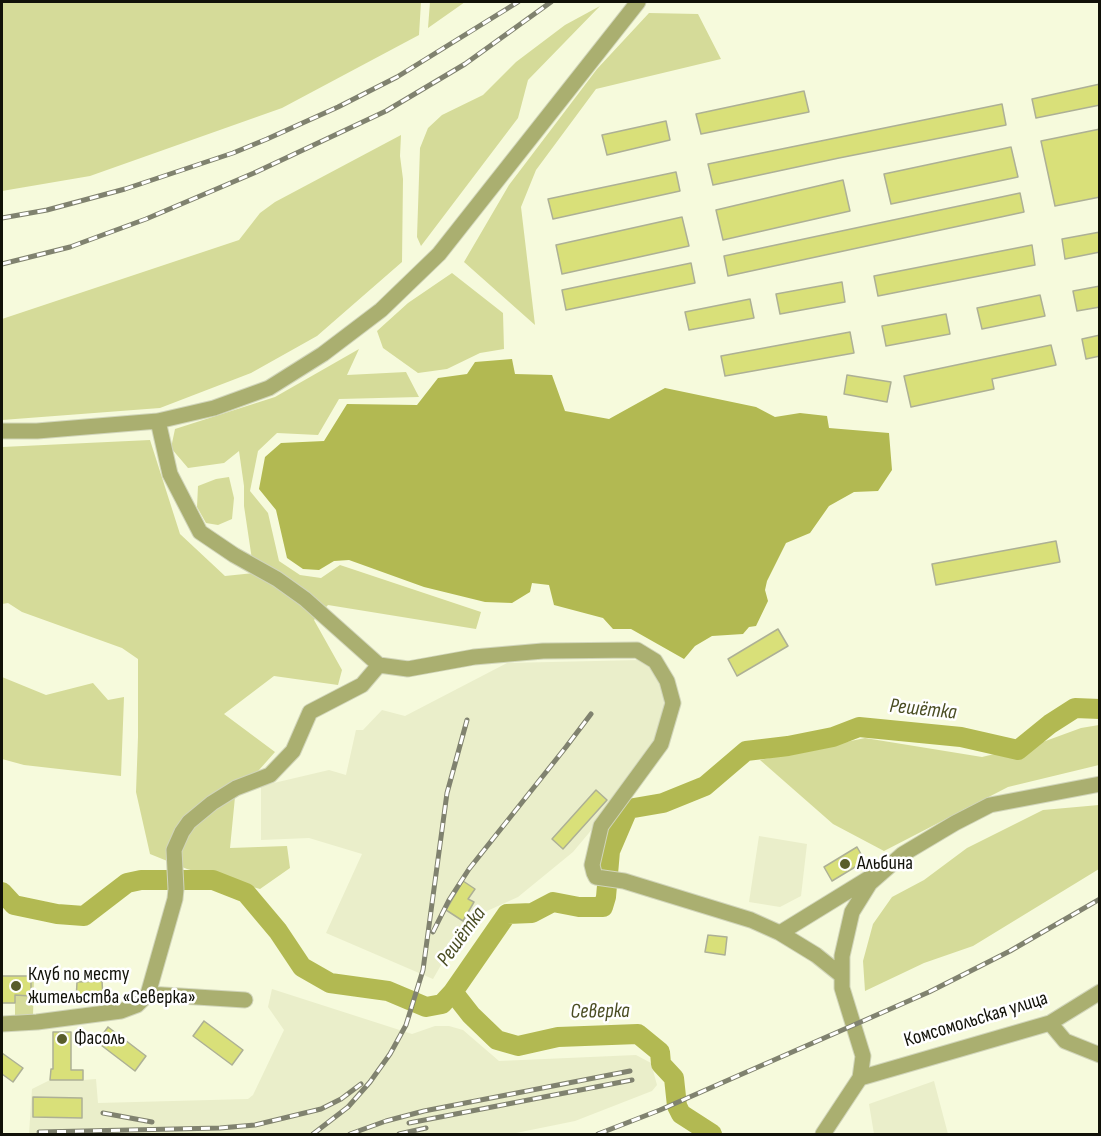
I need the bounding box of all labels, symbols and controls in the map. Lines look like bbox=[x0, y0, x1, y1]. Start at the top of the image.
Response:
water label: Решётка bbox=[888, 694, 958, 726]
place label: Альбина bbox=[857, 852, 913, 876]
marker: Альбина bbox=[838, 857, 852, 871]
water label: Решётка bbox=[432, 902, 492, 972]
place label: Клуб по месту жительства «Северка» bbox=[28, 963, 196, 1010]
marker: Клуб по месту жительства «Северка» bbox=[9, 979, 23, 993]
street label: Комсомольская улица bbox=[901, 987, 1051, 1053]
water label: Северка bbox=[570, 999, 630, 1025]
place label: Фасоль bbox=[74, 1027, 125, 1051]
marker: Фасоль bbox=[55, 1032, 69, 1046]

